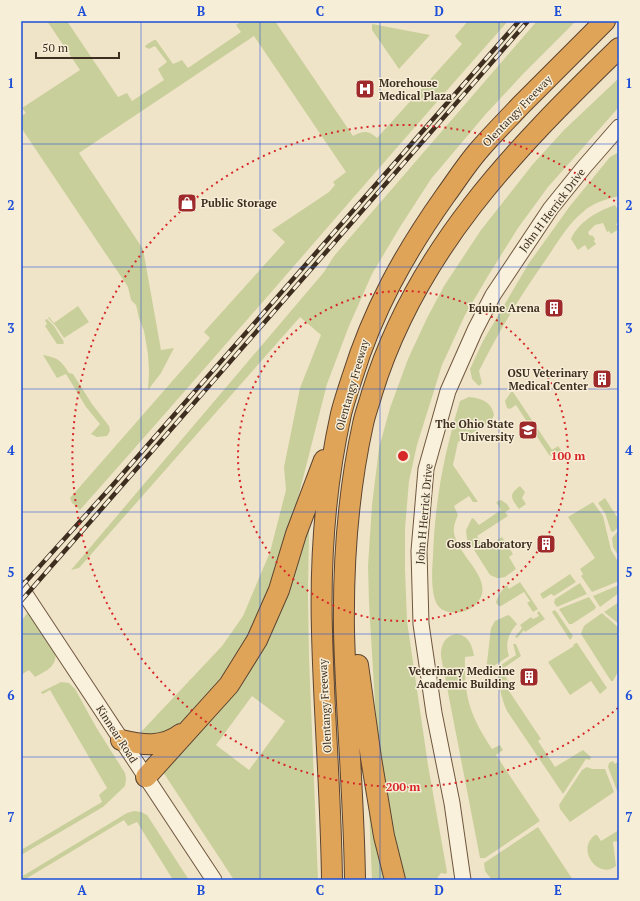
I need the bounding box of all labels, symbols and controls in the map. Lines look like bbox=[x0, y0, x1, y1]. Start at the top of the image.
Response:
text: A bbox=[77, 2, 87, 20]
text: B bbox=[197, 2, 205, 20]
text: C bbox=[316, 2, 324, 20]
text: D bbox=[434, 2, 444, 20]
text: E bbox=[554, 2, 562, 20]
scale bar bbox=[36, 34, 119, 60]
text: 50 m bbox=[42, 40, 69, 55]
street label: Olentangy Freeway bbox=[479, 72, 555, 150]
text: 1 bbox=[7, 74, 15, 92]
text: 1 bbox=[625, 74, 633, 92]
place label: Morehouse Medical Plaza bbox=[379, 76, 452, 103]
hospital icon: Morehouse Medical Plaza bbox=[354, 78, 376, 100]
street label: John H Herrick Drive bbox=[516, 165, 588, 255]
shop icon: Public Storage bbox=[176, 192, 198, 214]
text: 2 bbox=[7, 196, 15, 214]
place label: Public Storage bbox=[201, 196, 277, 210]
text: 2 bbox=[625, 196, 633, 214]
building icon: Equine Arena bbox=[543, 297, 565, 319]
place label: Equine Arena bbox=[469, 301, 540, 315]
text: 3 bbox=[7, 319, 15, 337]
text: 3 bbox=[625, 319, 633, 337]
street label: Olentangy Freeway bbox=[332, 337, 372, 432]
place label: OSU Veterinary Medical Center bbox=[507, 366, 588, 393]
building icon: OSU Veterinary Medical Center bbox=[591, 368, 613, 390]
place label: The Ohio State University bbox=[435, 417, 514, 444]
school or university icon: The Ohio State University bbox=[517, 419, 539, 441]
text: 4 bbox=[7, 441, 15, 459]
text: 4 bbox=[625, 441, 633, 459]
text: 100 m bbox=[551, 448, 585, 463]
centre of rings bbox=[396, 449, 410, 463]
street label: John H Herrick Drive bbox=[413, 463, 435, 565]
building icon: Goss Laboratory bbox=[535, 533, 557, 555]
place label: Goss Laboratory bbox=[447, 537, 532, 551]
text: 5 bbox=[7, 563, 15, 581]
text: 5 bbox=[625, 563, 633, 581]
street label: Olentangy Freeway bbox=[316, 658, 334, 753]
place label: Veterinary Medicine Academic Building bbox=[408, 664, 516, 691]
building icon: Veterinary Medicine Academic Building bbox=[518, 666, 540, 688]
text: 6 bbox=[7, 686, 15, 704]
text: 6 bbox=[625, 686, 633, 704]
street label: Kinnear Road bbox=[93, 703, 141, 765]
text: 200 m bbox=[386, 779, 420, 794]
text: 7 bbox=[7, 808, 15, 826]
text: 7 bbox=[625, 808, 633, 826]
text: A bbox=[77, 881, 87, 899]
text: B bbox=[197, 881, 205, 899]
text: C bbox=[316, 881, 324, 899]
text: D bbox=[434, 881, 444, 899]
text: E bbox=[554, 881, 562, 899]

